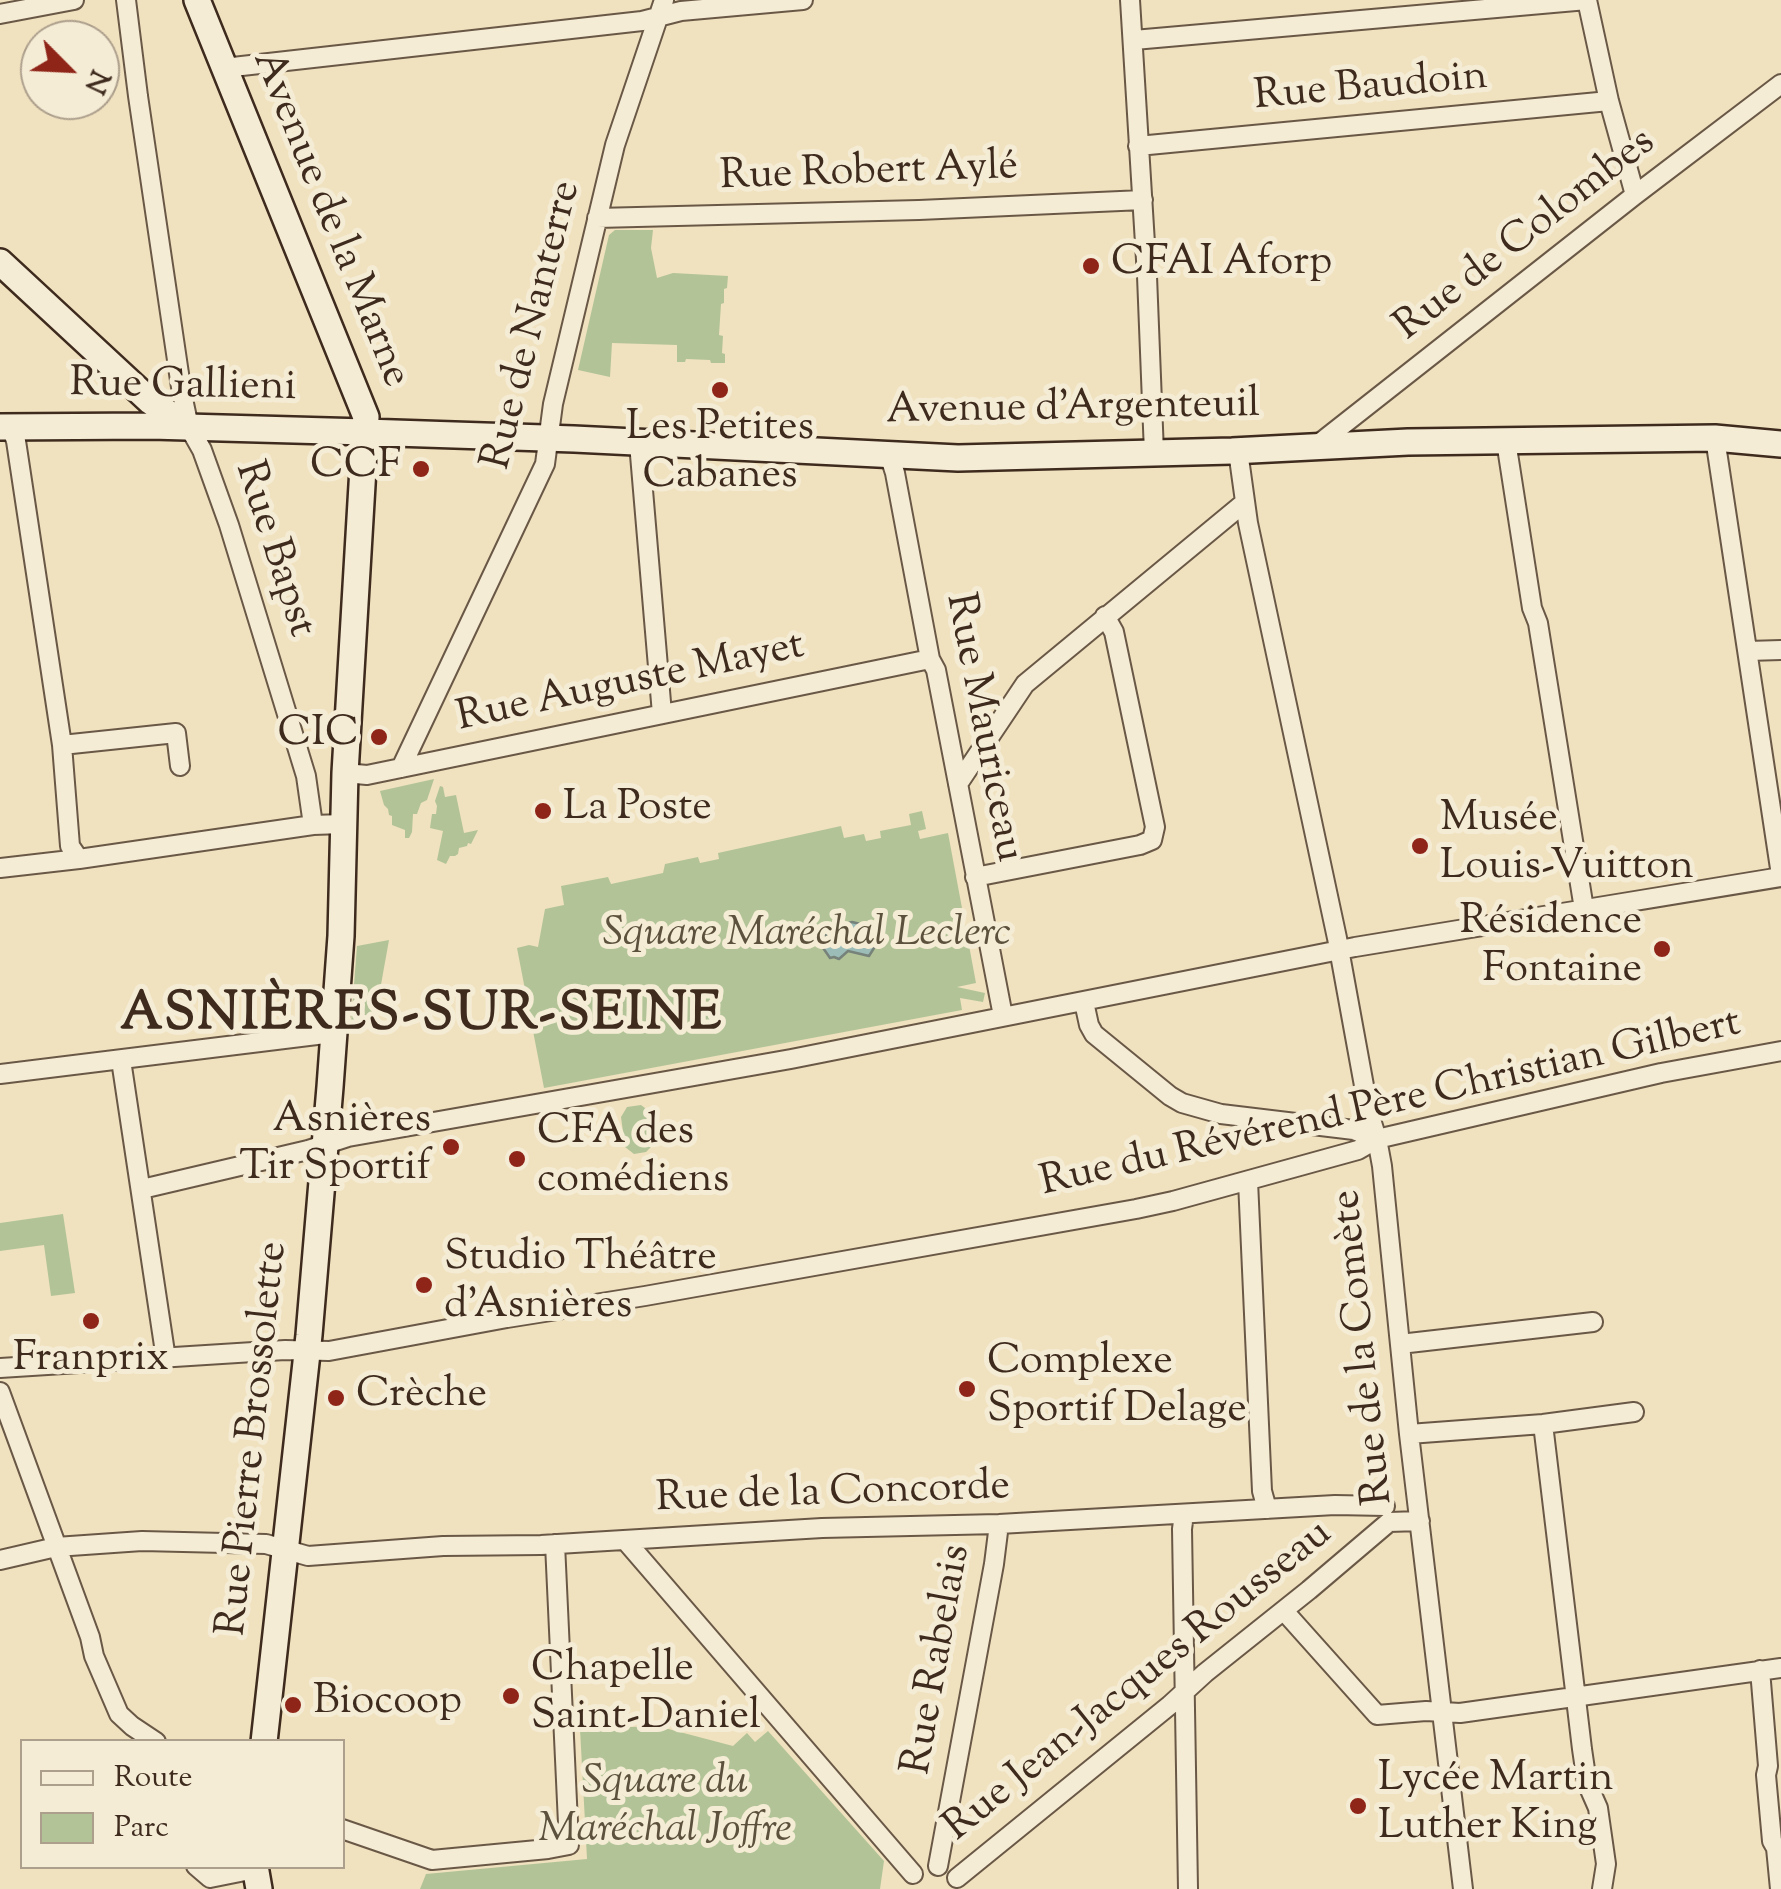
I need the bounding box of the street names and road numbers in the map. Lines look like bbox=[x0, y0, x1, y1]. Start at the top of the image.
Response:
street label: Avenue de la Marne bbox=[238, 44, 418, 396]
street label: Rue Baudoin bbox=[1252, 55, 1490, 125]
street label: Rue de Colombes bbox=[1387, 120, 1667, 354]
street label: Rue Robert Aylé bbox=[719, 145, 1019, 205]
street label: Rue de Nanterre bbox=[475, 177, 595, 475]
street label: Rue Gallieni bbox=[69, 362, 297, 416]
street label: Avenue d'Argenteuil bbox=[886, 383, 1260, 439]
street label: Rue Bapst bbox=[220, 456, 324, 644]
street label: Rue Mauriceau bbox=[930, 590, 1032, 866]
street label: Rue Auguste Mayet bbox=[453, 624, 809, 746]
street label: Rue du Révérend Père Christian Gilbert bbox=[1036, 1001, 1746, 1211]
street label: Rue de la Comète bbox=[1324, 1187, 1408, 1507]
street label: Rue Pierre Brossolette bbox=[210, 1239, 302, 1639]
street label: Rue de la Concorde bbox=[655, 1465, 1011, 1527]
street label: Rue Jean-Jacques Rousseau bbox=[936, 1511, 1344, 1855]
street label: Rue Rabelais bbox=[895, 1541, 985, 1779]

